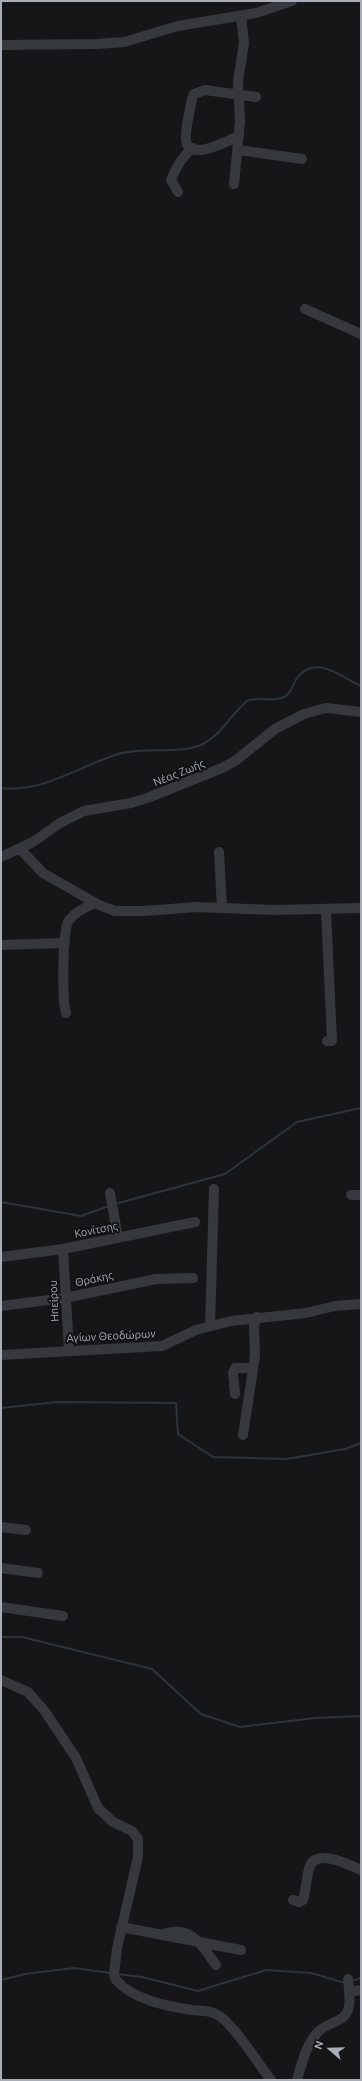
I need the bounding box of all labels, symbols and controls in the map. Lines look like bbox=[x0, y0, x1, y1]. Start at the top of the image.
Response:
street label: Νέας Ζωής bbox=[151, 757, 207, 789]
street label: Κονίτσης bbox=[73, 1219, 119, 1241]
street label: Θράκης bbox=[74, 1269, 114, 1289]
street label: Ηπείρου bbox=[46, 1280, 62, 1322]
street label: Αγίων Θεοδώρων bbox=[66, 1327, 156, 1345]
north arrow bbox=[310, 2029, 350, 2069]
text: N bbox=[312, 2039, 326, 2051]

